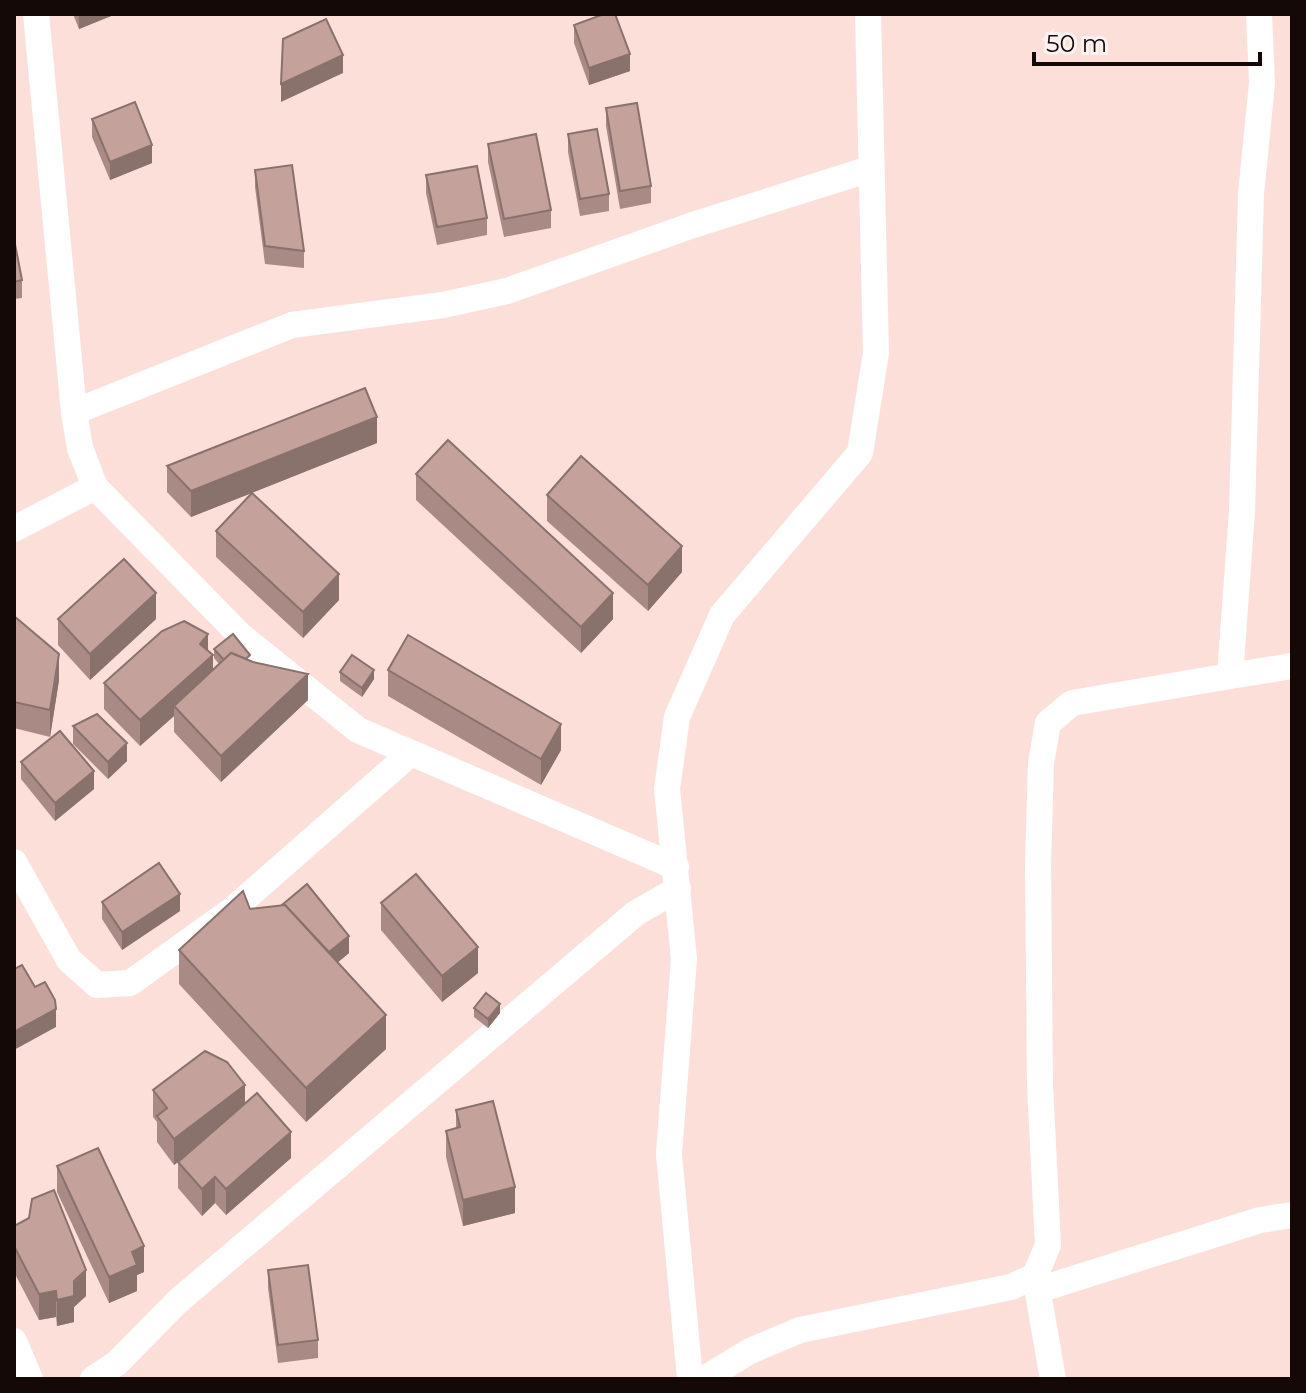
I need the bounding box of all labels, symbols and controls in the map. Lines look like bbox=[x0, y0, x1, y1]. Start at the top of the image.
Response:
scale bar bbox=[1034, 16, 1260, 66]
text: 50 m bbox=[1046, 29, 1107, 58]

